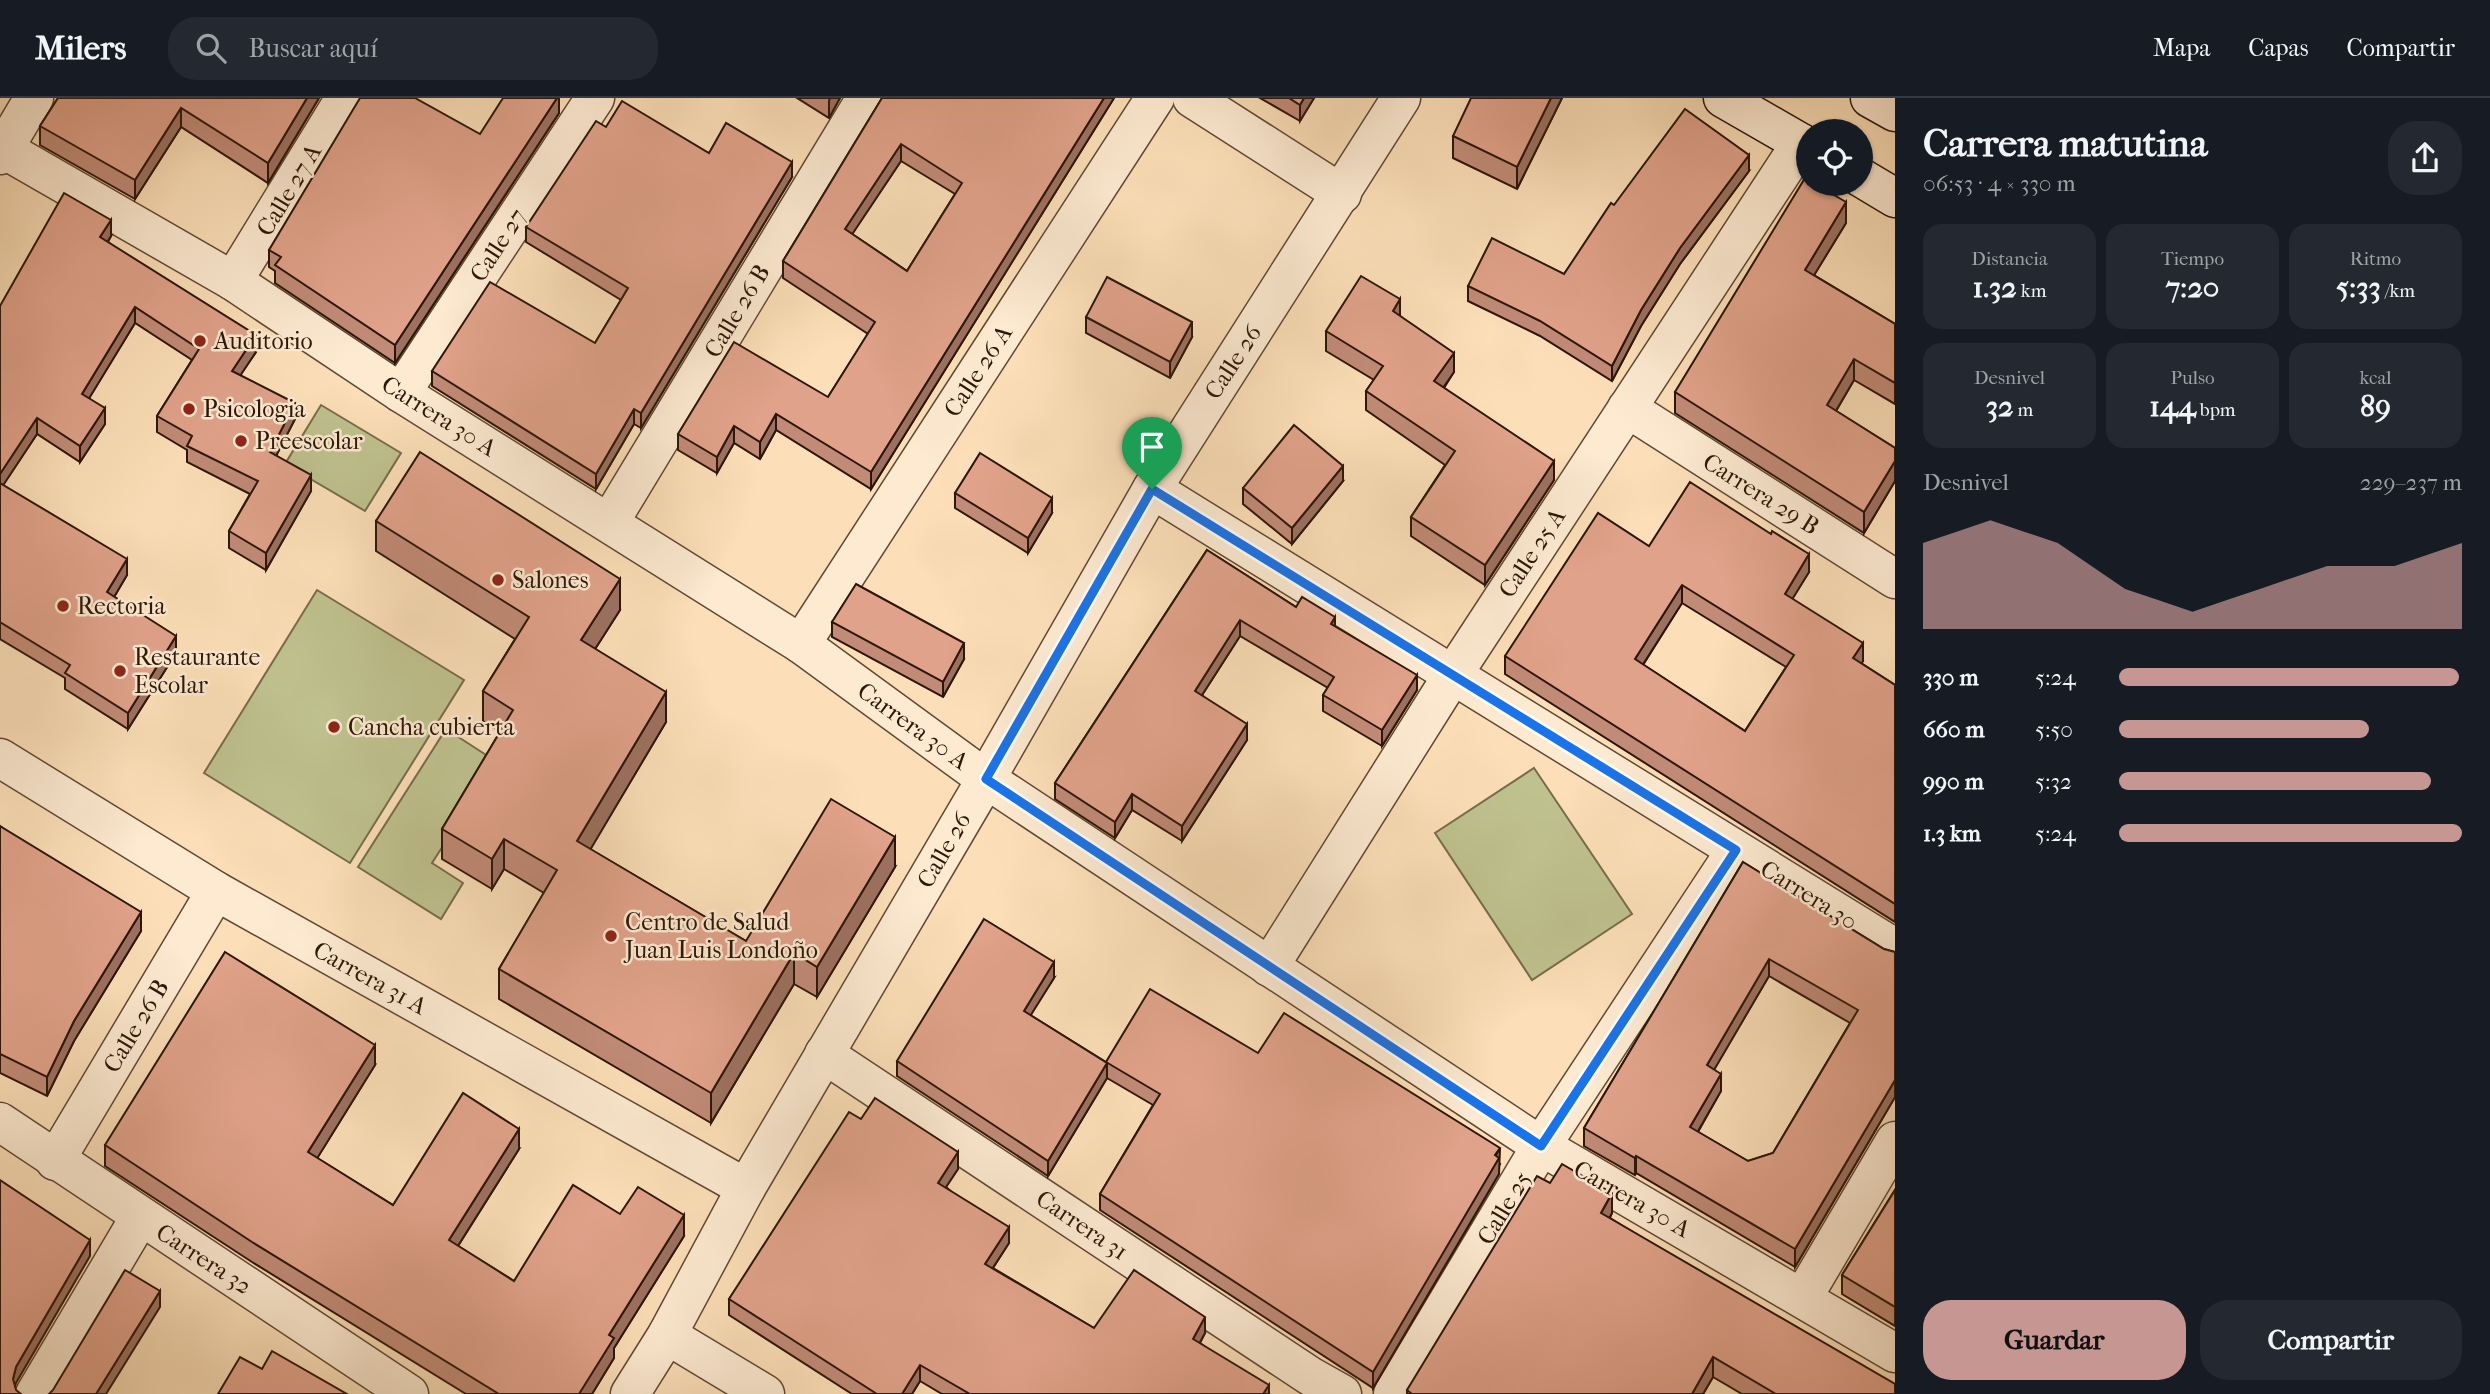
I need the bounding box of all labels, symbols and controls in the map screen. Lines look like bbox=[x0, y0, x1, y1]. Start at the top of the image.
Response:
search box bbox=[168, 17, 658, 80]
text: Milers bbox=[35, 29, 126, 68]
icon: search bbox=[192, 29, 230, 67]
text: Buscar aquí bbox=[248, 33, 378, 64]
text: Mapa bbox=[2153, 34, 2210, 62]
text: Capas bbox=[2248, 34, 2309, 62]
text: Compartir bbox=[2347, 34, 2455, 62]
map controls bbox=[1796, 119, 1873, 196]
button: locate bbox=[1796, 119, 1873, 196]
text: Carrera matutina bbox=[1923, 121, 2207, 166]
button: share bbox=[2388, 121, 2462, 195]
street label: Calle 27 A bbox=[251, 139, 327, 241]
text: 06:53 · 4 × 330 m bbox=[1923, 170, 2076, 197]
street label: Calle 27 bbox=[464, 203, 532, 287]
text: Distancia bbox=[1971, 248, 2048, 270]
text: Tiempo bbox=[2161, 248, 2224, 270]
text: Ritmo bbox=[2350, 248, 2401, 270]
street label: Calle 26 B bbox=[698, 259, 776, 363]
text: 1.32 bbox=[1973, 270, 2017, 305]
text: 7:20 bbox=[2166, 270, 2219, 305]
text: 5:33 bbox=[2336, 270, 2381, 305]
text: km bbox=[2017, 280, 2046, 302]
text: /km bbox=[2381, 280, 2415, 302]
street label: Calle 26 bbox=[1199, 319, 1268, 404]
street label: Calle 26 A bbox=[938, 320, 1018, 422]
place label: Auditorio bbox=[213, 327, 313, 355]
marker: Auditorio bbox=[192, 333, 208, 349]
text: Desnivel bbox=[1974, 367, 2045, 389]
text: Pulso bbox=[2170, 367, 2215, 389]
text: kcal bbox=[2360, 367, 2391, 389]
street label: Carrera 30 A bbox=[377, 370, 502, 462]
text: 32 bbox=[1986, 389, 2013, 424]
text: 144 bbox=[2149, 389, 2196, 424]
text: 89 bbox=[2360, 389, 2391, 424]
place label: Psicologia bbox=[203, 395, 306, 423]
text: m bbox=[2013, 399, 2033, 421]
text: bpm bbox=[2196, 399, 2236, 421]
marker: Psicologia bbox=[181, 401, 197, 417]
pin bbox=[1122, 417, 1182, 489]
place label: Preescolar bbox=[255, 427, 363, 455]
icon: arrive bbox=[1133, 428, 1171, 466]
marker: Preescolar bbox=[233, 433, 249, 449]
street label: Carrera 29 B bbox=[1698, 447, 1824, 541]
text: Desnivel bbox=[1923, 469, 2009, 496]
text: 229–237 m bbox=[2360, 469, 2462, 496]
street label: Calle 25 A bbox=[1493, 503, 1571, 603]
place label: Salones bbox=[512, 566, 589, 594]
marker: Salones bbox=[490, 572, 506, 588]
place label: Rectoria bbox=[77, 592, 166, 620]
marker: Rectoria bbox=[55, 598, 71, 614]
place label: Restaurante Escolar bbox=[134, 643, 261, 699]
marker: Restaurante Escolar bbox=[112, 663, 128, 679]
text: 330 m bbox=[1923, 664, 1979, 691]
text: 5:24 bbox=[2035, 664, 2076, 691]
street label: Carrera 30 A bbox=[852, 677, 974, 776]
place label: Cancha cubierta bbox=[348, 713, 515, 741]
text: 660 m bbox=[1923, 716, 1985, 743]
text: 5:50 bbox=[2035, 716, 2073, 743]
marker: Cancha cubierta bbox=[326, 719, 342, 735]
text: 990 m bbox=[1923, 768, 1984, 795]
text: 5:32 bbox=[2035, 768, 2072, 795]
street label: Calle 26 bbox=[911, 806, 977, 893]
text: 1.3 km bbox=[1923, 820, 1981, 847]
text: 5:24 bbox=[2035, 820, 2076, 847]
street label: Carrera 30 bbox=[1755, 854, 1863, 936]
place label: Centro de Salud Juan Luis Londoño bbox=[623, 908, 818, 964]
marker: Centro de Salud Juan Luis Londoño bbox=[603, 928, 619, 944]
street label: Carrera 31 A bbox=[309, 935, 432, 1021]
street label: Calle 26 B bbox=[97, 974, 175, 1078]
street label: Carrera 30 A bbox=[1569, 1154, 1696, 1244]
street label: Calle 25 bbox=[1471, 1166, 1537, 1250]
street label: Carrera 31 bbox=[1031, 1184, 1133, 1266]
street label: Carrera 32 bbox=[151, 1218, 257, 1300]
button: Guardar bbox=[1923, 1300, 2186, 1380]
button: Compartir bbox=[2200, 1300, 2462, 1380]

